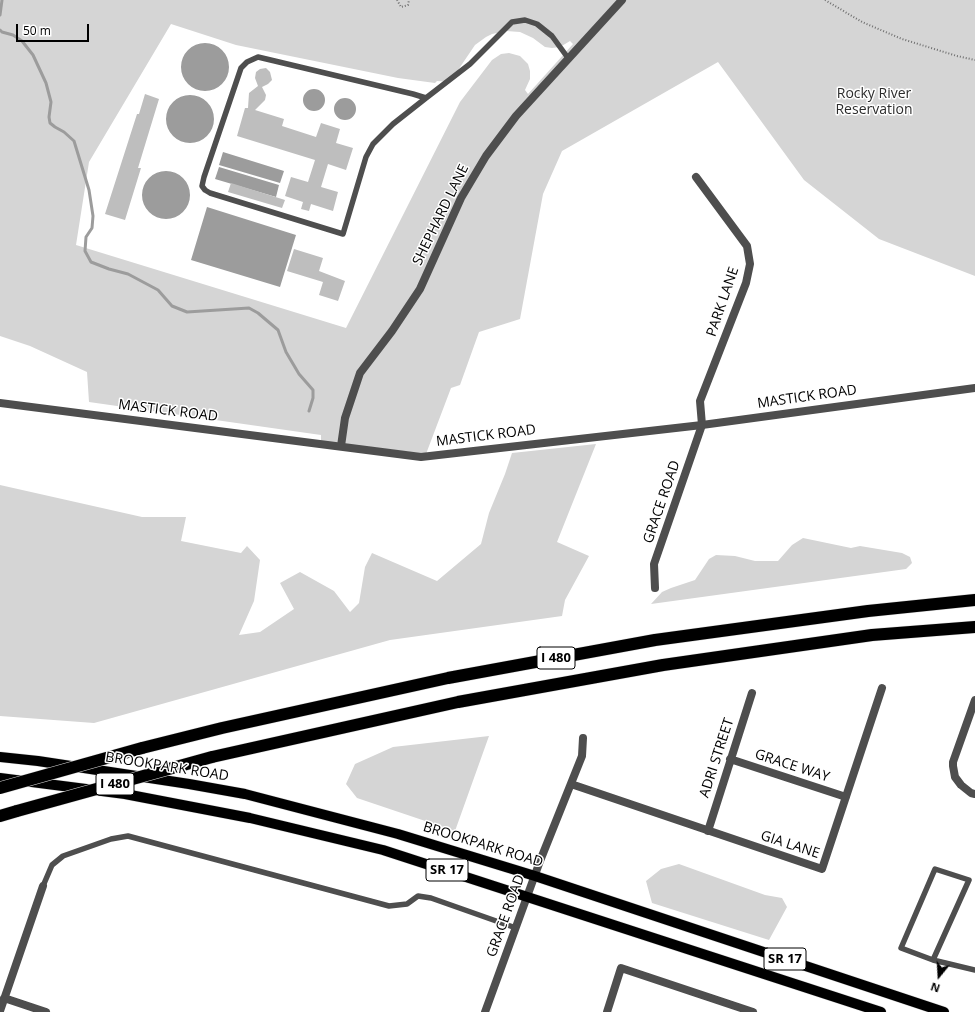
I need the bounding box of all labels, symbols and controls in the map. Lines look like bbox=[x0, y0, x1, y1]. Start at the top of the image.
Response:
scale bar bbox=[18, 16, 91, 42]
text: 50 m bbox=[23, 22, 51, 39]
park label: Rocky River Reservation bbox=[835, 86, 913, 118]
street label: SHEPHARD LANE bbox=[409, 162, 473, 268]
street label: PARK LANE bbox=[703, 265, 743, 339]
street label: MASTICK ROAD bbox=[756, 382, 858, 412]
street label: MASTICK ROAD bbox=[117, 397, 219, 425]
street label: MASTICK ROAD bbox=[435, 422, 537, 450]
street label: GRACE ROAD bbox=[640, 458, 684, 546]
road number: I 480 bbox=[537, 647, 575, 669]
street label: ADRI STREET bbox=[696, 716, 738, 800]
street label: GRACE WAY bbox=[753, 746, 831, 786]
street label: BROOKPARK ROAD bbox=[104, 749, 230, 785]
road number: I 480 bbox=[96, 773, 134, 795]
street label: BROOKPARK ROAD bbox=[421, 819, 545, 871]
street label: GIA LANE bbox=[758, 828, 822, 862]
road number: SR 17 bbox=[426, 859, 468, 881]
street label: GRACE ROAD bbox=[483, 873, 529, 959]
road number: SR 17 bbox=[764, 948, 806, 970]
north arrow bbox=[919, 956, 959, 996]
text: N bbox=[929, 979, 942, 996]

